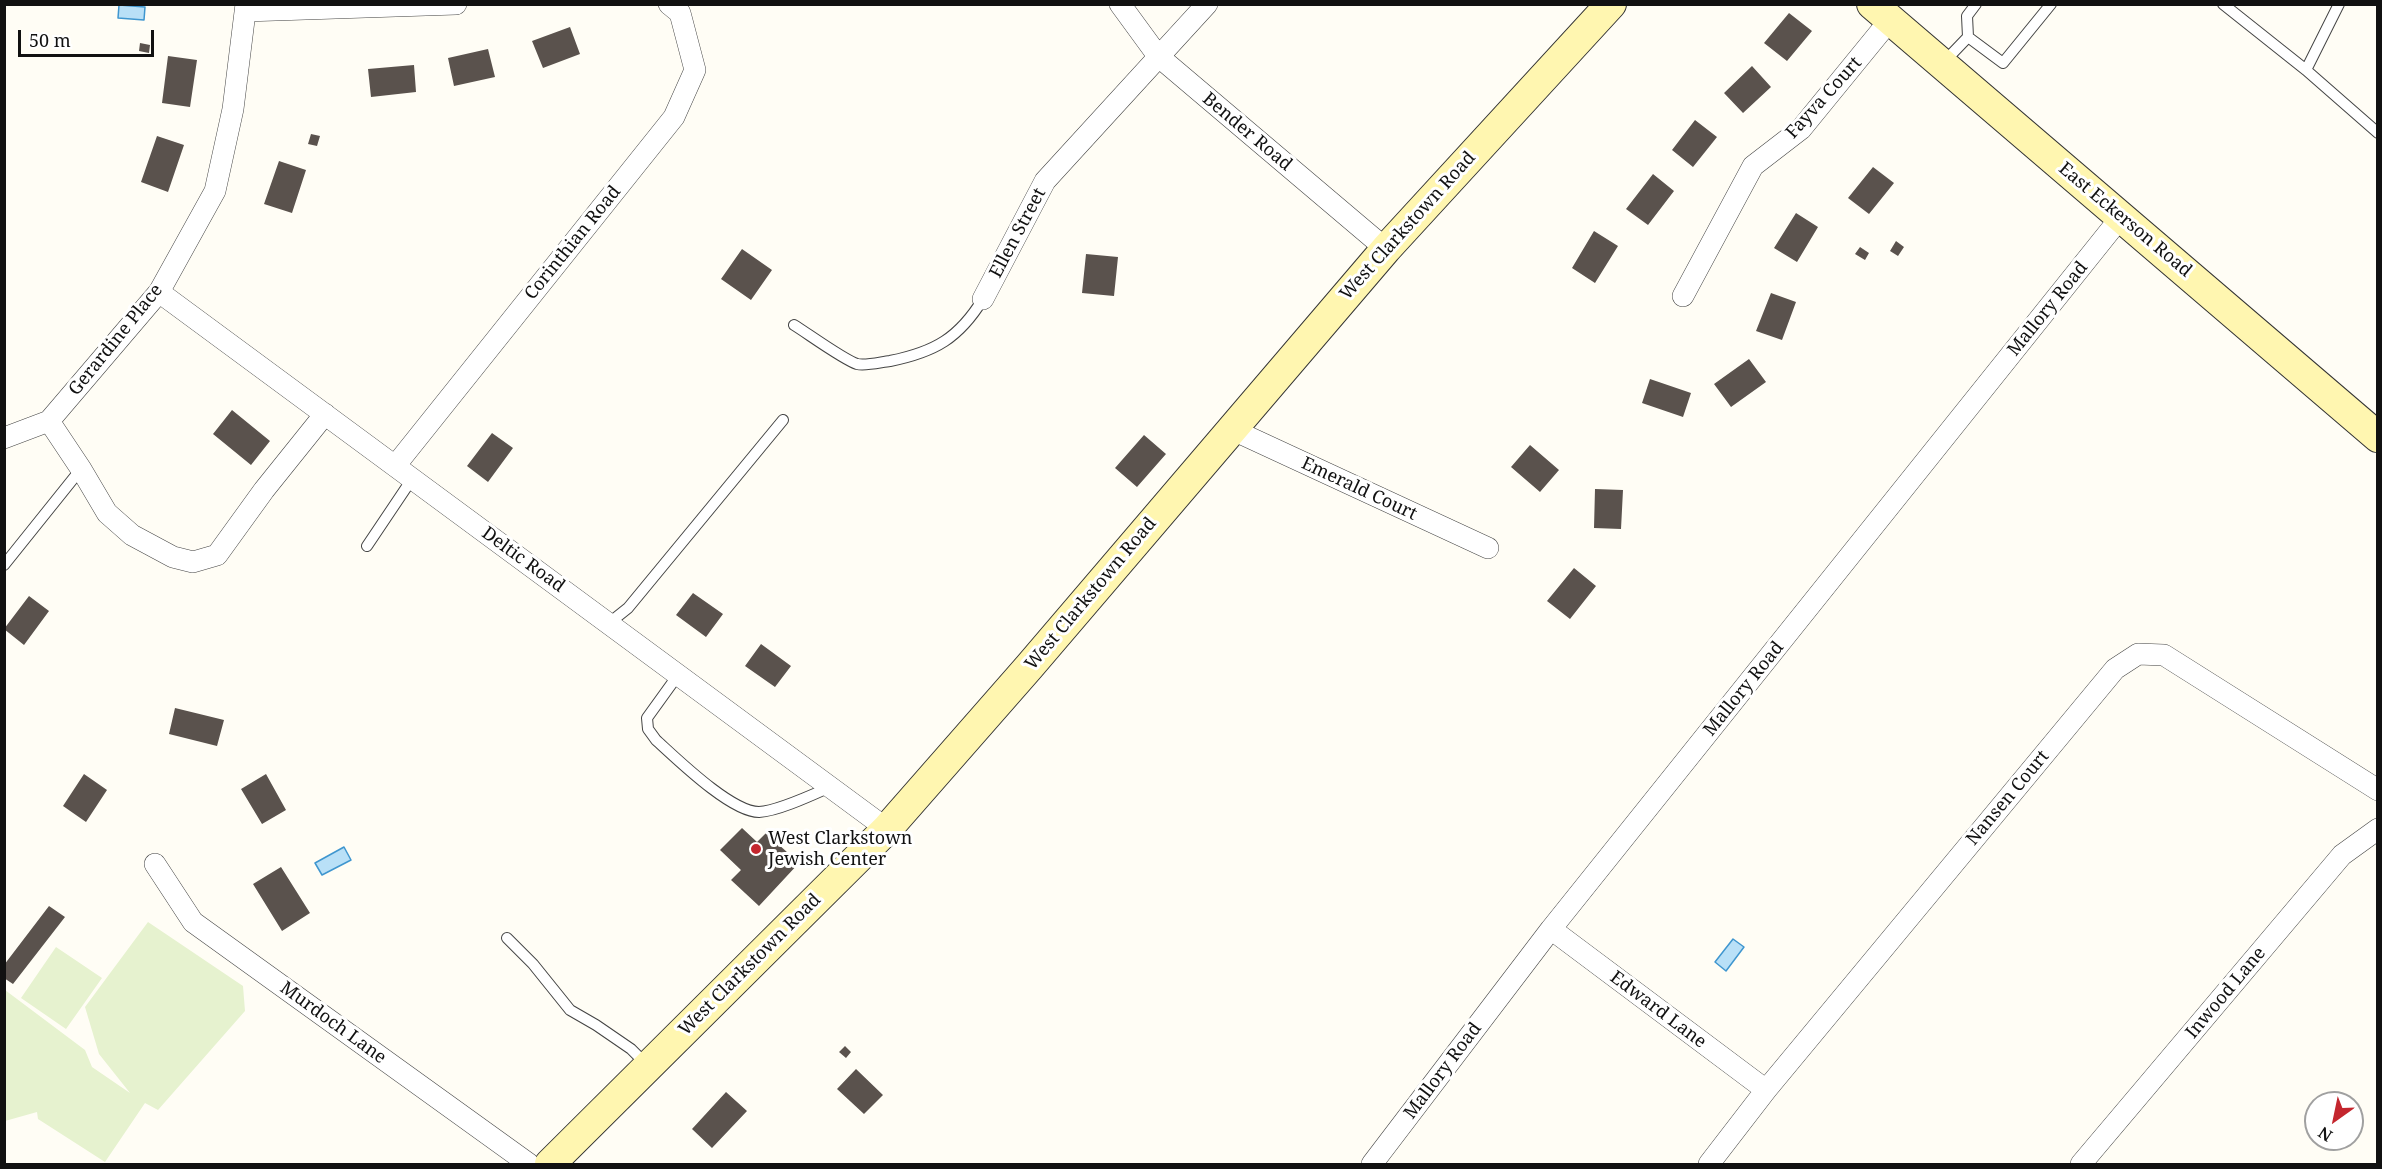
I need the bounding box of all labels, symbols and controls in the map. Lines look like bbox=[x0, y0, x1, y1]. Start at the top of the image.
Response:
scale bar bbox=[21, 18, 158, 56]
text: 50 m bbox=[29, 28, 71, 52]
street label: Fayva Court bbox=[1782, 53, 1866, 143]
street label: Bender Road bbox=[1198, 88, 1296, 176]
street label: West Clarkstown Road bbox=[1336, 147, 1480, 305]
street label: East Eckerson Road bbox=[2054, 158, 2196, 282]
street label: Corinthian Road bbox=[520, 182, 626, 304]
street label: Ellen Street bbox=[985, 184, 1051, 282]
street label: Mallory Road bbox=[2003, 257, 2093, 361]
street label: Gerardine Place bbox=[64, 280, 168, 400]
street label: Emerald Court bbox=[1298, 453, 1420, 525]
street label: West Clarkstown Road bbox=[1021, 513, 1161, 675]
street label: Deltic Road bbox=[477, 523, 569, 597]
street label: Mallory Road bbox=[1699, 637, 1789, 741]
street label: Nansen Court bbox=[1962, 746, 2054, 850]
place label: West Clarkstown Jewish Center bbox=[768, 828, 912, 870]
marker: West Clarkstown Jewish Center bbox=[749, 842, 763, 856]
street label: West Clarkstown Road bbox=[674, 889, 826, 1041]
street label: Inwood Lane bbox=[2181, 943, 2271, 1043]
street label: Edward Lane bbox=[1606, 967, 1710, 1053]
street label: Murdoch Lane bbox=[276, 977, 390, 1069]
street label: Mallory Road bbox=[1400, 1018, 1486, 1124]
north arrow bbox=[2304, 1091, 2364, 1151]
text: N bbox=[2314, 1122, 2337, 1147]

